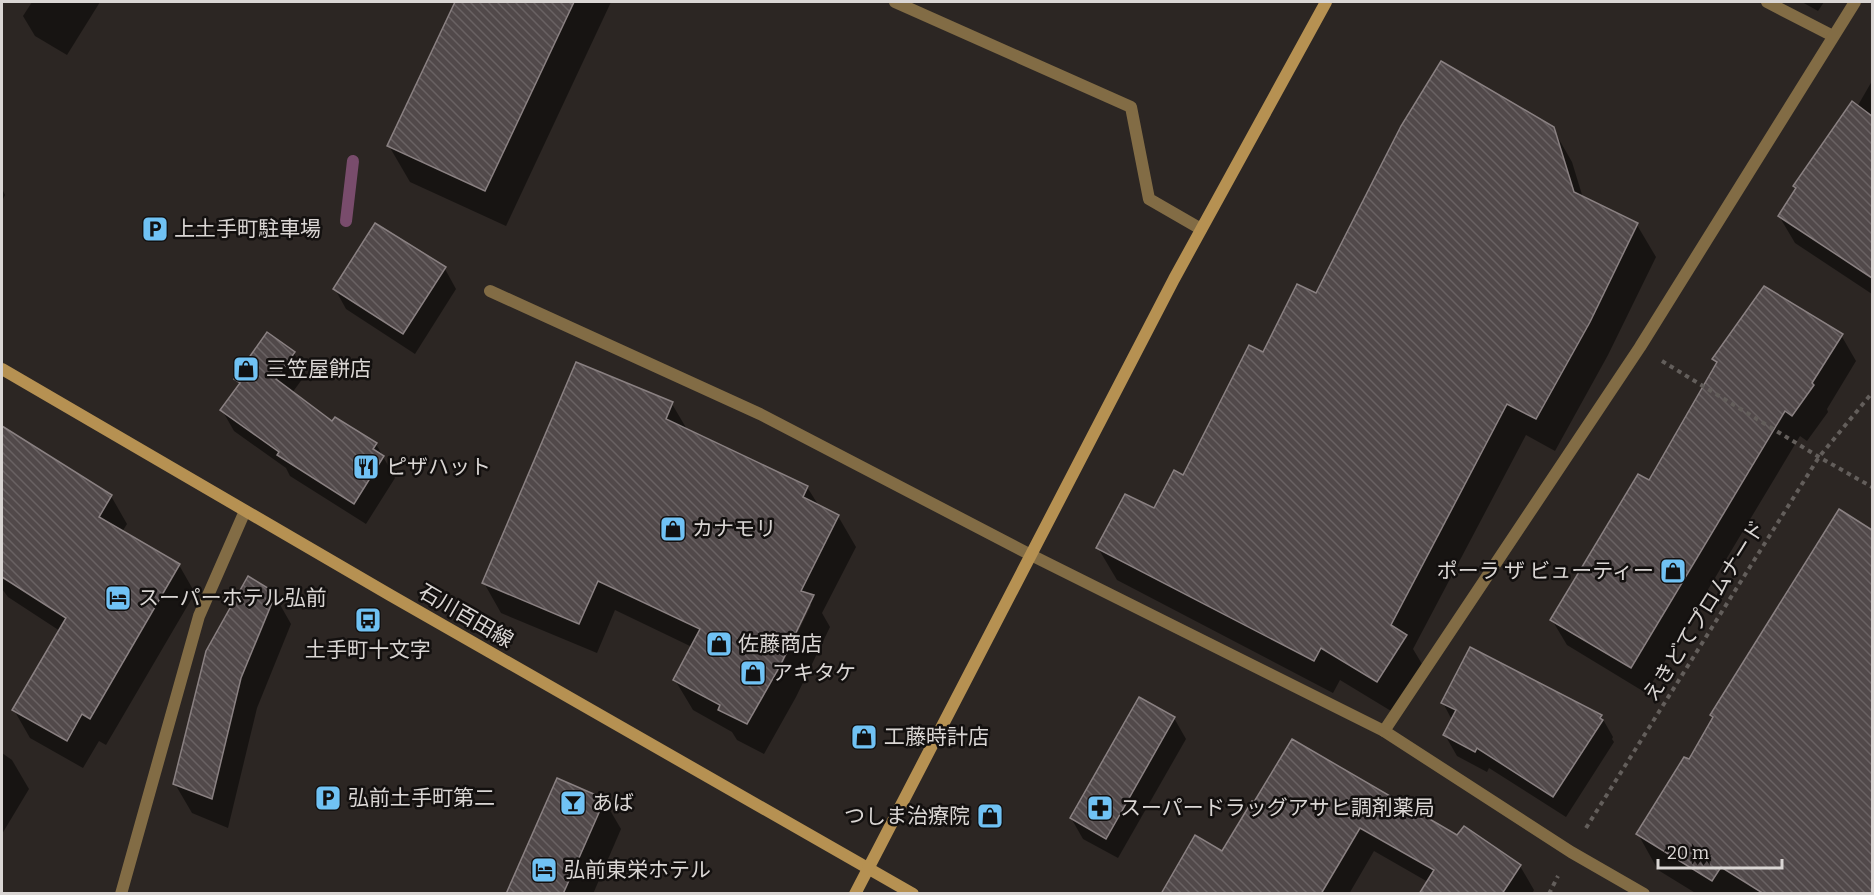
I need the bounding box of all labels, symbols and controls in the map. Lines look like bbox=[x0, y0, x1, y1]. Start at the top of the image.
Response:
parking icon: 上土手町駐車場 bbox=[140, 214, 170, 244]
place label: 上土手町駐車場 bbox=[174, 216, 321, 242]
shop icon: 三笠屋餅店 bbox=[231, 354, 261, 384]
place label: 三笠屋餅店 bbox=[266, 356, 371, 382]
restaurant icon: ピザハット bbox=[351, 452, 381, 482]
place label: ピザハット bbox=[386, 454, 491, 480]
shop icon: カナモリ bbox=[658, 514, 688, 544]
place label: カナモリ bbox=[692, 516, 776, 542]
street label: えきどてプロムナード bbox=[1638, 516, 1770, 706]
shop icon: ポーラ ザ ビューティー bbox=[1658, 556, 1688, 586]
place label: ポーラ ザ ビューティー bbox=[1437, 558, 1654, 584]
street label: 石川百田線 bbox=[414, 578, 518, 654]
hotel icon: スーパーホテル弘前 bbox=[103, 583, 133, 613]
place label: スーパーホテル弘前 bbox=[138, 585, 327, 611]
bus stop icon: 土手町十文字 bbox=[353, 605, 383, 635]
shop icon: 佐藤商店 bbox=[704, 629, 734, 659]
place label: 佐藤商店 bbox=[738, 631, 822, 657]
place label: 土手町十文字 bbox=[305, 637, 431, 663]
shop icon: アキタケ bbox=[738, 658, 768, 688]
place label: アキタケ bbox=[772, 660, 856, 686]
shop icon: 工藤時計店 bbox=[849, 722, 879, 752]
place label: 工藤時計店 bbox=[884, 724, 989, 750]
parking icon: 弘前土手町第二 bbox=[313, 783, 343, 813]
place label: 弘前土手町第二 bbox=[348, 785, 495, 811]
bar icon: あば bbox=[558, 788, 588, 818]
place label: あば bbox=[592, 790, 634, 816]
pharmacy icon: スーパードラッグアサヒ調剤薬局 bbox=[1085, 793, 1115, 823]
place label: スーパードラッグアサヒ調剤薬局 bbox=[1120, 795, 1435, 821]
shop icon: つしま治療院 bbox=[975, 801, 1005, 831]
place label: つしま治療院 bbox=[844, 803, 970, 829]
scale bar bbox=[1658, 832, 1782, 870]
text: 20 m bbox=[1667, 842, 1709, 864]
hotel icon: 弘前東栄ホテル bbox=[529, 855, 559, 885]
place label: 弘前東栄ホテル bbox=[564, 857, 711, 883]

